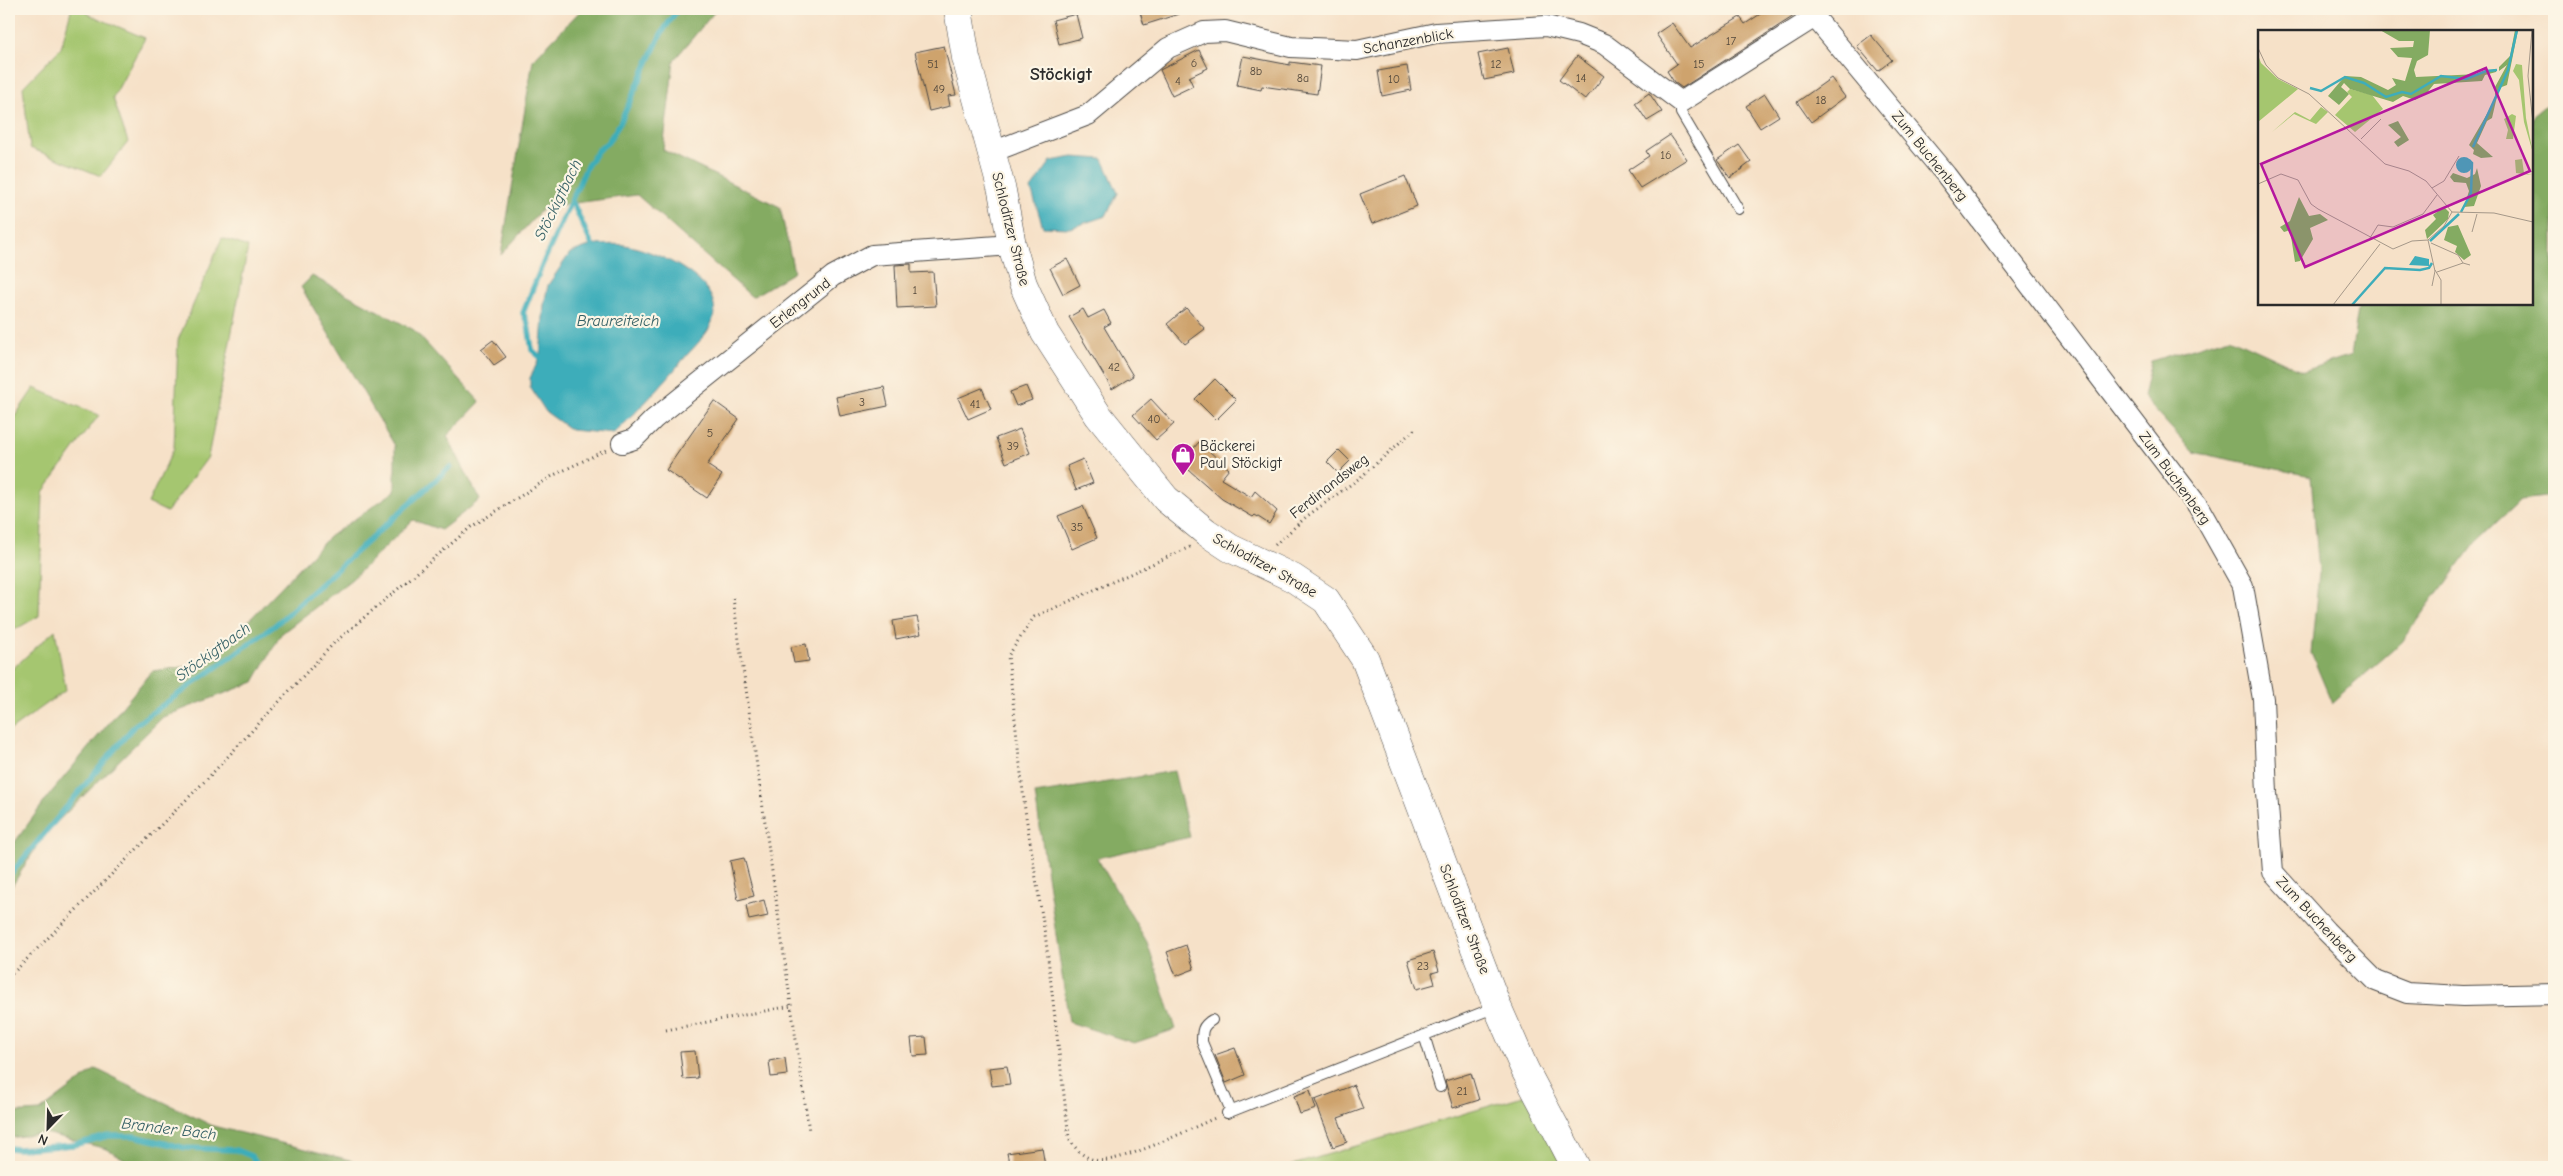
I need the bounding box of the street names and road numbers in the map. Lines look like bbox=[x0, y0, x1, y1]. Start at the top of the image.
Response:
street label: Schanzenblick bbox=[1362, 24, 1455, 58]
street label: Zum Buchenberg bbox=[1888, 107, 1972, 205]
street label: Schloditzer Straße bbox=[988, 170, 1034, 288]
street label: Erlengrund bbox=[766, 274, 834, 332]
street label: Zum Buchenberg bbox=[2135, 428, 2215, 528]
street label: Ferdinandsweg bbox=[1286, 450, 1372, 522]
street label: Schloditzer Straße bbox=[1210, 529, 1321, 601]
street label: Schloditzer Straße bbox=[1436, 861, 1494, 977]
street label: Zum Buchenberg bbox=[2273, 872, 2361, 966]

